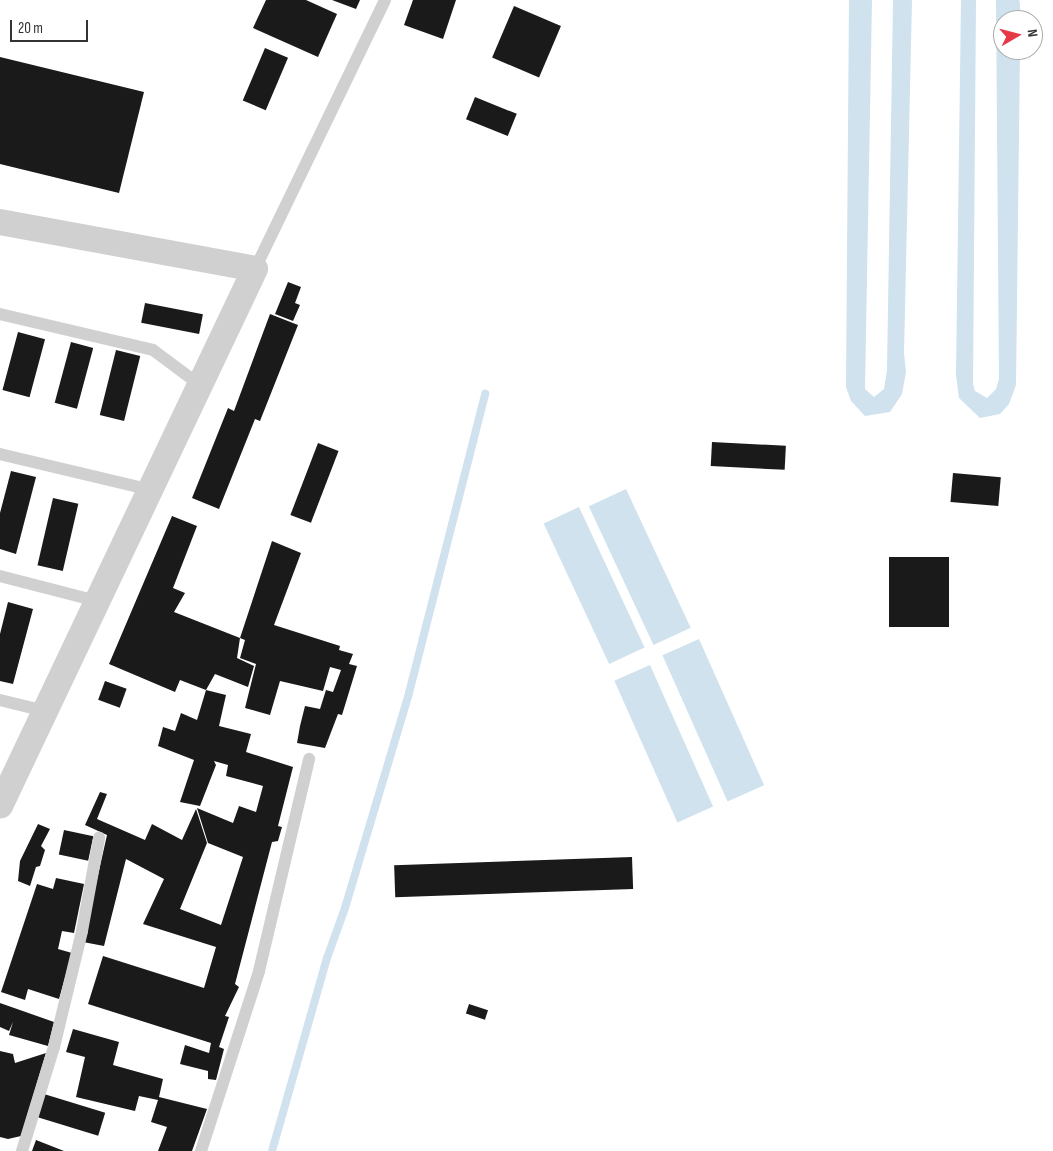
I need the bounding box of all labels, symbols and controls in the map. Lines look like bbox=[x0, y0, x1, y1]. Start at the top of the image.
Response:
scale bar bbox=[12, 10, 90, 42]
north arrow bbox=[993, 10, 1043, 60]
text: 20 m bbox=[18, 19, 43, 38]
text: N bbox=[1023, 28, 1041, 38]

